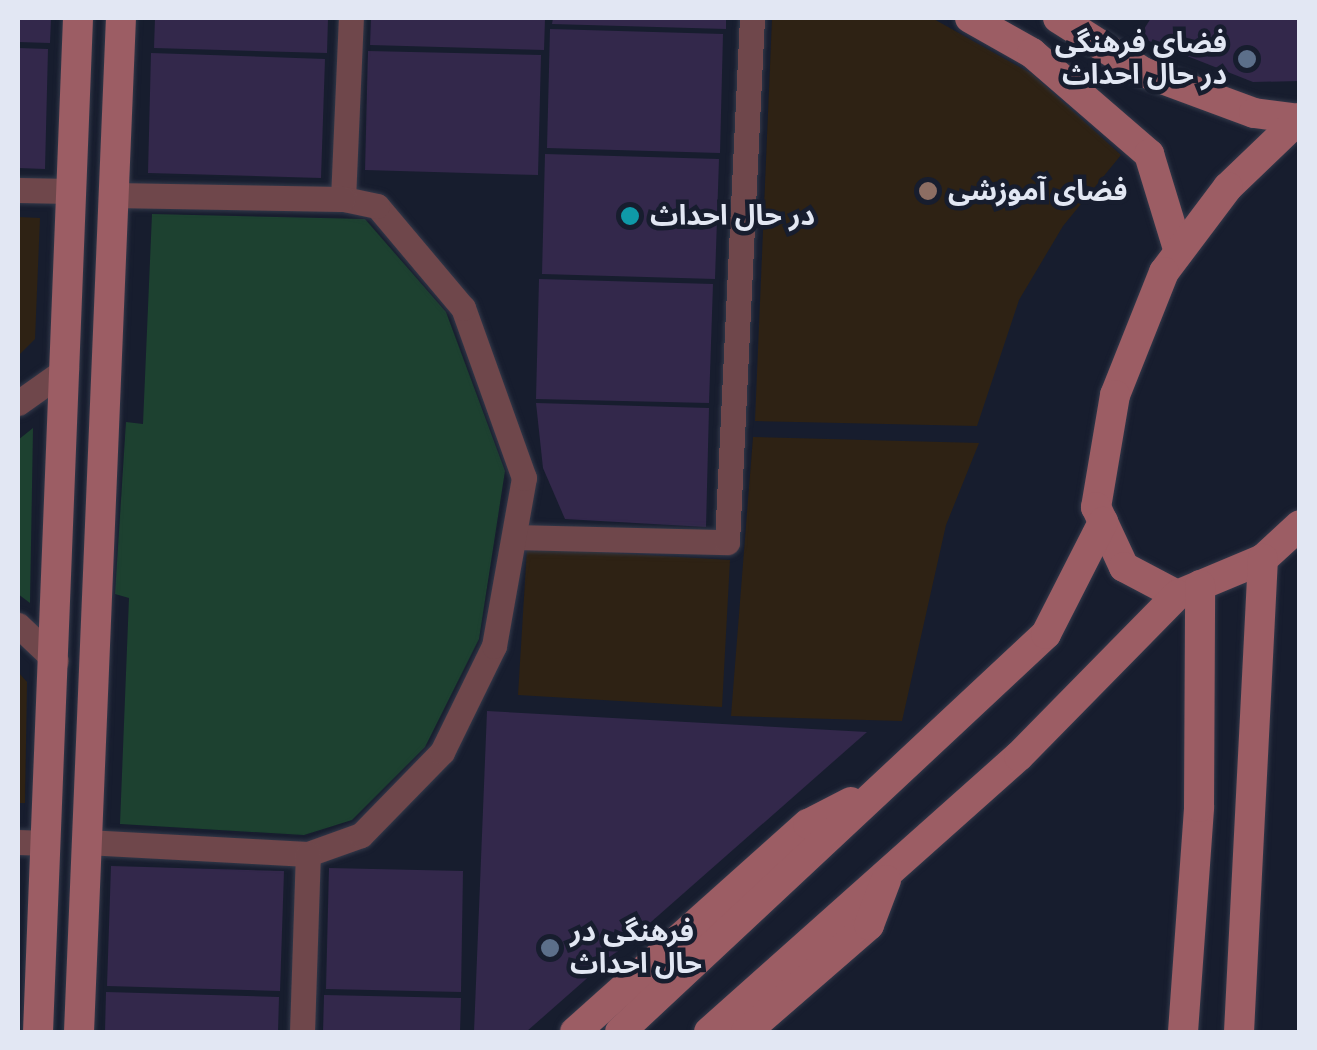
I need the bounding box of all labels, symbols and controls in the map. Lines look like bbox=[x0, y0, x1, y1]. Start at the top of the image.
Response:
place label: فضای فرهنگی در حال احداث bbox=[1055, 26, 1227, 92]
marker: فضای فرهنگی در حال احداث bbox=[1236, 48, 1258, 70]
place label: فضای آموزشی bbox=[948, 174, 1127, 208]
marker: فضای آموزشی bbox=[917, 180, 939, 202]
place label: در حال احداث bbox=[650, 199, 815, 233]
marker: در حال احداث bbox=[619, 205, 641, 227]
place label: فرهنگی در حال احداث bbox=[570, 915, 702, 981]
marker: فرهنگی در حال احداث bbox=[539, 937, 561, 959]

